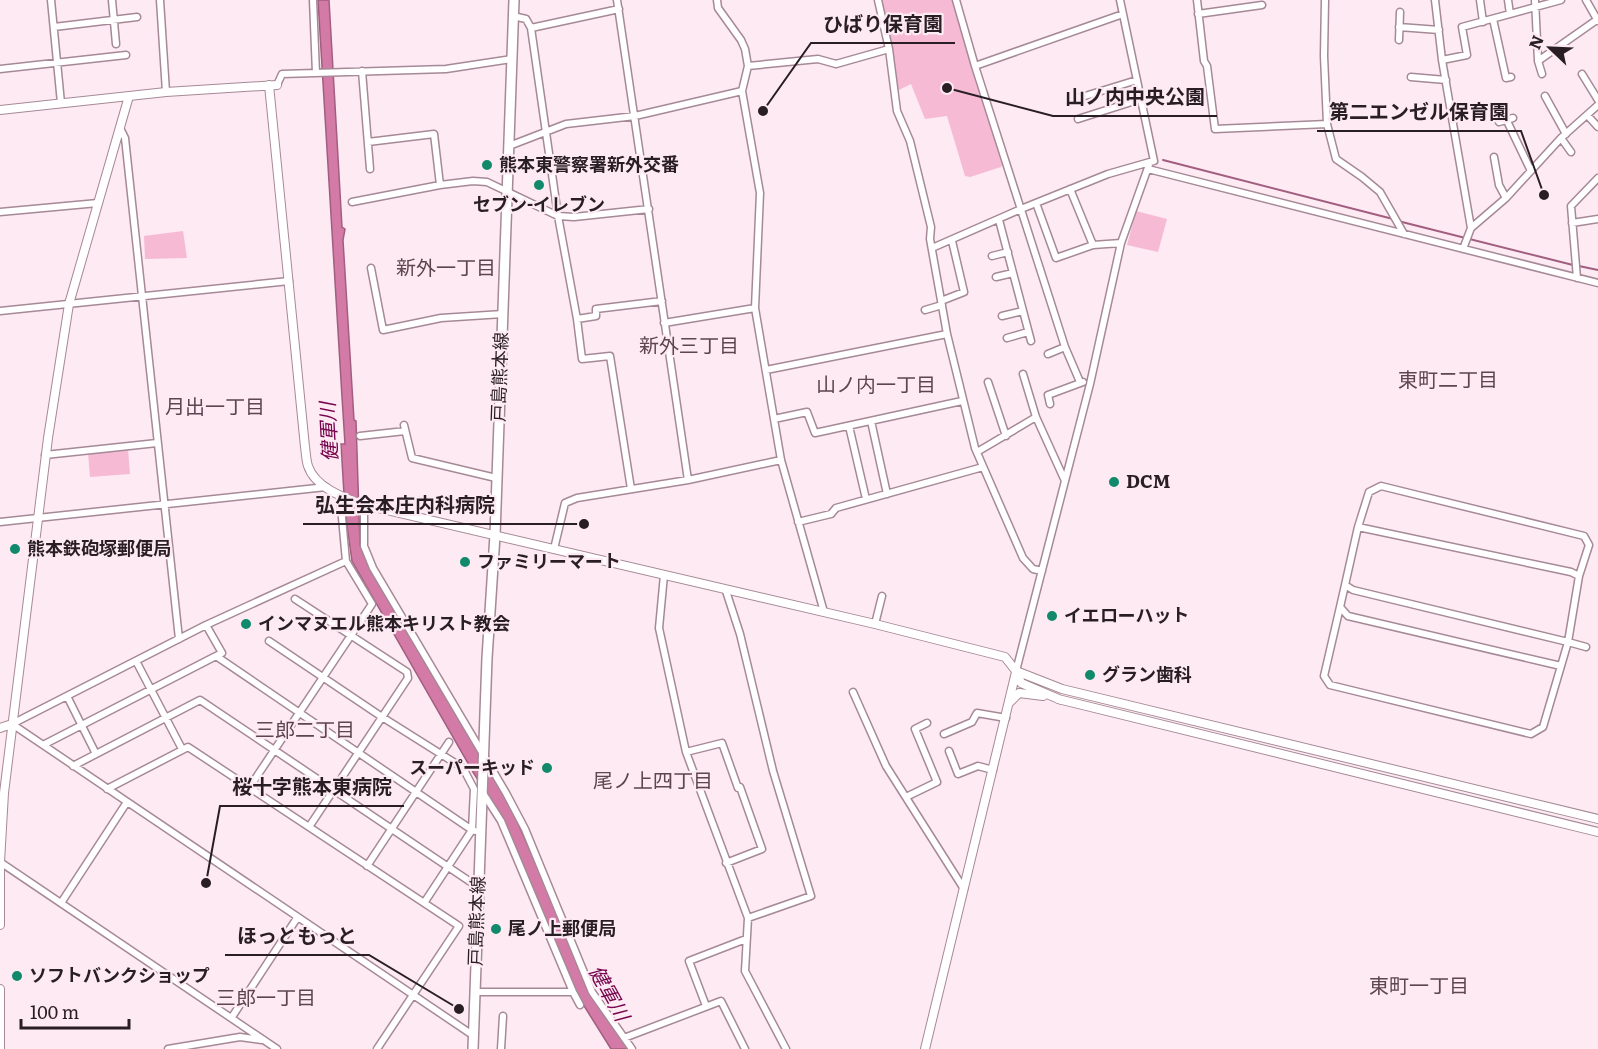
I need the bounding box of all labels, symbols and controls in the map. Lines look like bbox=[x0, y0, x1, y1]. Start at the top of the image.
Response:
callout: ひばり保育園 bbox=[811, 5, 955, 43]
text: ひばり保育園 bbox=[823, 7, 943, 37]
north arrow bbox=[1520, 18, 1580, 78]
text: N bbox=[1522, 31, 1549, 53]
callout: 山ノ内中央公園 bbox=[1053, 78, 1217, 116]
text: 山ノ内中央公園 bbox=[1065, 80, 1205, 110]
callout: 第二エンゼル保育園 bbox=[1317, 93, 1521, 131]
text: 第二エンゼル保育園 bbox=[1329, 95, 1509, 125]
place label: 熊本東警察署新外交番 bbox=[499, 150, 679, 177]
marker: 熊本東警察署新外交番 bbox=[480, 158, 494, 172]
marker: セブン-イレブン bbox=[532, 178, 546, 192]
place label: セブン-イレブン bbox=[473, 190, 605, 217]
district label: 新外一丁目 bbox=[396, 251, 496, 281]
district label: 新外三丁目 bbox=[639, 329, 739, 359]
street label: 戸島熊本線 bbox=[483, 332, 514, 422]
district label: 東町二丁目 bbox=[1398, 363, 1498, 393]
district label: 山ノ内一丁目 bbox=[816, 368, 936, 398]
district label: 月出一丁目 bbox=[165, 390, 265, 420]
water label: 健軍川 bbox=[310, 399, 344, 463]
place label: DCM bbox=[1126, 467, 1171, 494]
marker: DCM bbox=[1107, 475, 1121, 489]
callout: 弘生会本庄内科病院 bbox=[303, 486, 507, 524]
text: 弘生会本庄内科病院 bbox=[315, 488, 495, 518]
place label: 熊本鉄砲塚郵便局 bbox=[27, 534, 171, 561]
marker: 熊本鉄砲塚郵便局 bbox=[8, 542, 22, 556]
place label: ファミリーマート bbox=[477, 547, 621, 574]
marker: ファミリーマート bbox=[458, 555, 472, 569]
place label: イエローハット bbox=[1064, 601, 1189, 628]
place label: インマヌエル熊本キリスト教会 bbox=[258, 609, 510, 636]
marker: イエローハット bbox=[1045, 609, 1059, 623]
marker: インマヌエル熊本キリスト教会 bbox=[239, 617, 253, 631]
place label: グラン歯科 bbox=[1102, 660, 1192, 687]
marker: グラン歯科 bbox=[1083, 668, 1097, 682]
district label: 三郎二丁目 bbox=[255, 713, 355, 743]
place label: スーパーキッド bbox=[409, 753, 535, 780]
marker: スーパーキッド bbox=[540, 761, 554, 775]
district label: 尾ノ上四丁目 bbox=[593, 764, 713, 794]
callout: 桜十字熊本東病院 bbox=[220, 768, 404, 806]
text: 桜十字熊本東病院 bbox=[232, 770, 392, 800]
street label: 戸島熊本線 bbox=[460, 876, 491, 966]
place label: 尾ノ上郵便局 bbox=[508, 914, 616, 941]
callout: ほっともっと bbox=[225, 917, 369, 955]
text: ほっともっと bbox=[237, 919, 357, 949]
marker: 尾ノ上郵便局 bbox=[489, 922, 503, 936]
water label: 健軍川 bbox=[583, 959, 639, 1027]
place label: ソフトバンクショップ bbox=[29, 961, 210, 988]
marker: ソフトバンクショップ bbox=[10, 969, 24, 983]
district label: 東町一丁目 bbox=[1369, 969, 1469, 999]
district label: 三郎一丁目 bbox=[216, 981, 316, 1011]
scale bar bbox=[21, 992, 129, 1030]
text: 100 m bbox=[30, 998, 79, 1025]

